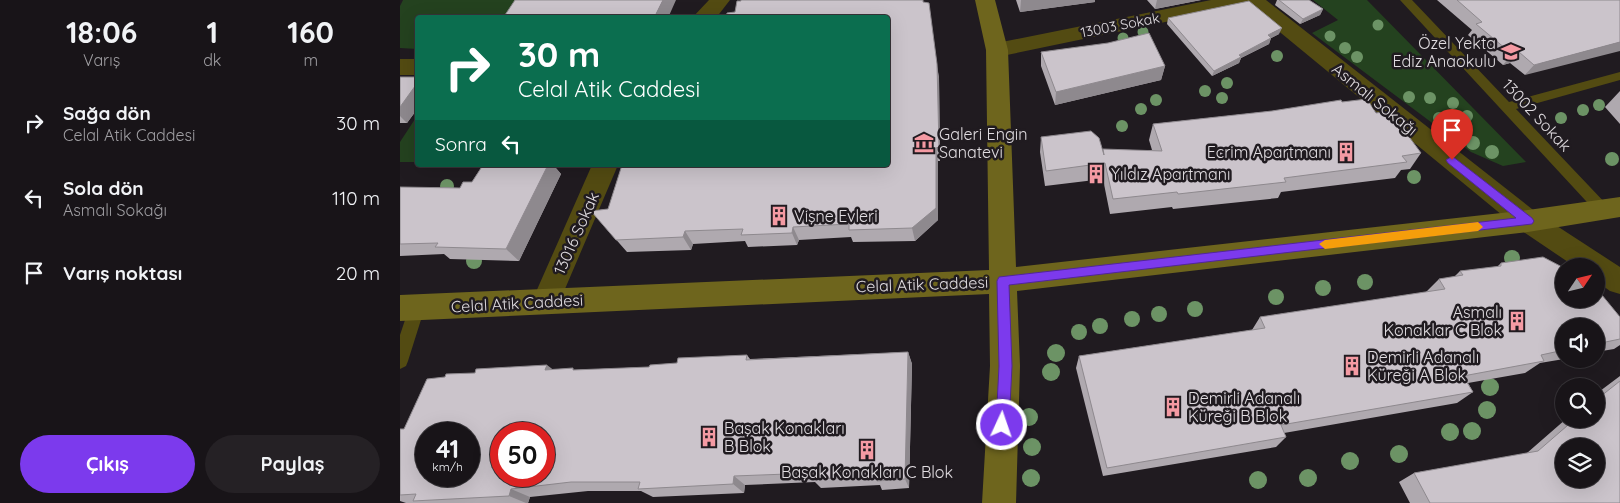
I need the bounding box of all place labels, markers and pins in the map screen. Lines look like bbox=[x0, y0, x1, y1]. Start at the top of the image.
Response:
place label: Özel Yekta Ediz Anaokulu bbox=[1393, 33, 1496, 71]
school or university icon: Özel Yekta Ediz Anaokulu bbox=[1500, 41, 1522, 63]
pin bbox=[1431, 109, 1473, 160]
place label: Galeri Engin Sanatevi bbox=[939, 124, 1028, 162]
museum icon: Galeri Engin Sanatevi bbox=[913, 132, 935, 154]
building icon: Ecrim Apartmanı bbox=[1335, 141, 1357, 163]
place label: Ecrim Apartmanı bbox=[1207, 142, 1331, 162]
building icon: Yıldız Apartmanı bbox=[1085, 163, 1107, 185]
place label: Yıldız Apartmanı bbox=[1111, 164, 1230, 184]
building icon: Vişne Evleri bbox=[768, 205, 790, 227]
place label: Vişne Evleri bbox=[794, 206, 878, 226]
place label: Asmalı Konaklar C Blok bbox=[1384, 302, 1502, 340]
building icon: Asmalı Konaklar C Blok bbox=[1506, 310, 1528, 332]
place label: Demirli Adanalı Küreği A Blok bbox=[1367, 347, 1479, 385]
building icon: Demirli Adanalı Küreği A Blok bbox=[1341, 355, 1363, 377]
place label: Demirli Adanalı Küreği B Blok bbox=[1188, 388, 1300, 426]
building icon: Demirli Adanalı Küreği B Blok bbox=[1162, 396, 1184, 418]
place label: Başak Konakları B Blok bbox=[724, 418, 845, 456]
building icon: Başak Konakları B Blok bbox=[698, 426, 720, 448]
building icon: Başak Konakları C Blok bbox=[856, 439, 878, 461]
place label: Başak Konakları C Blok bbox=[781, 462, 953, 482]

